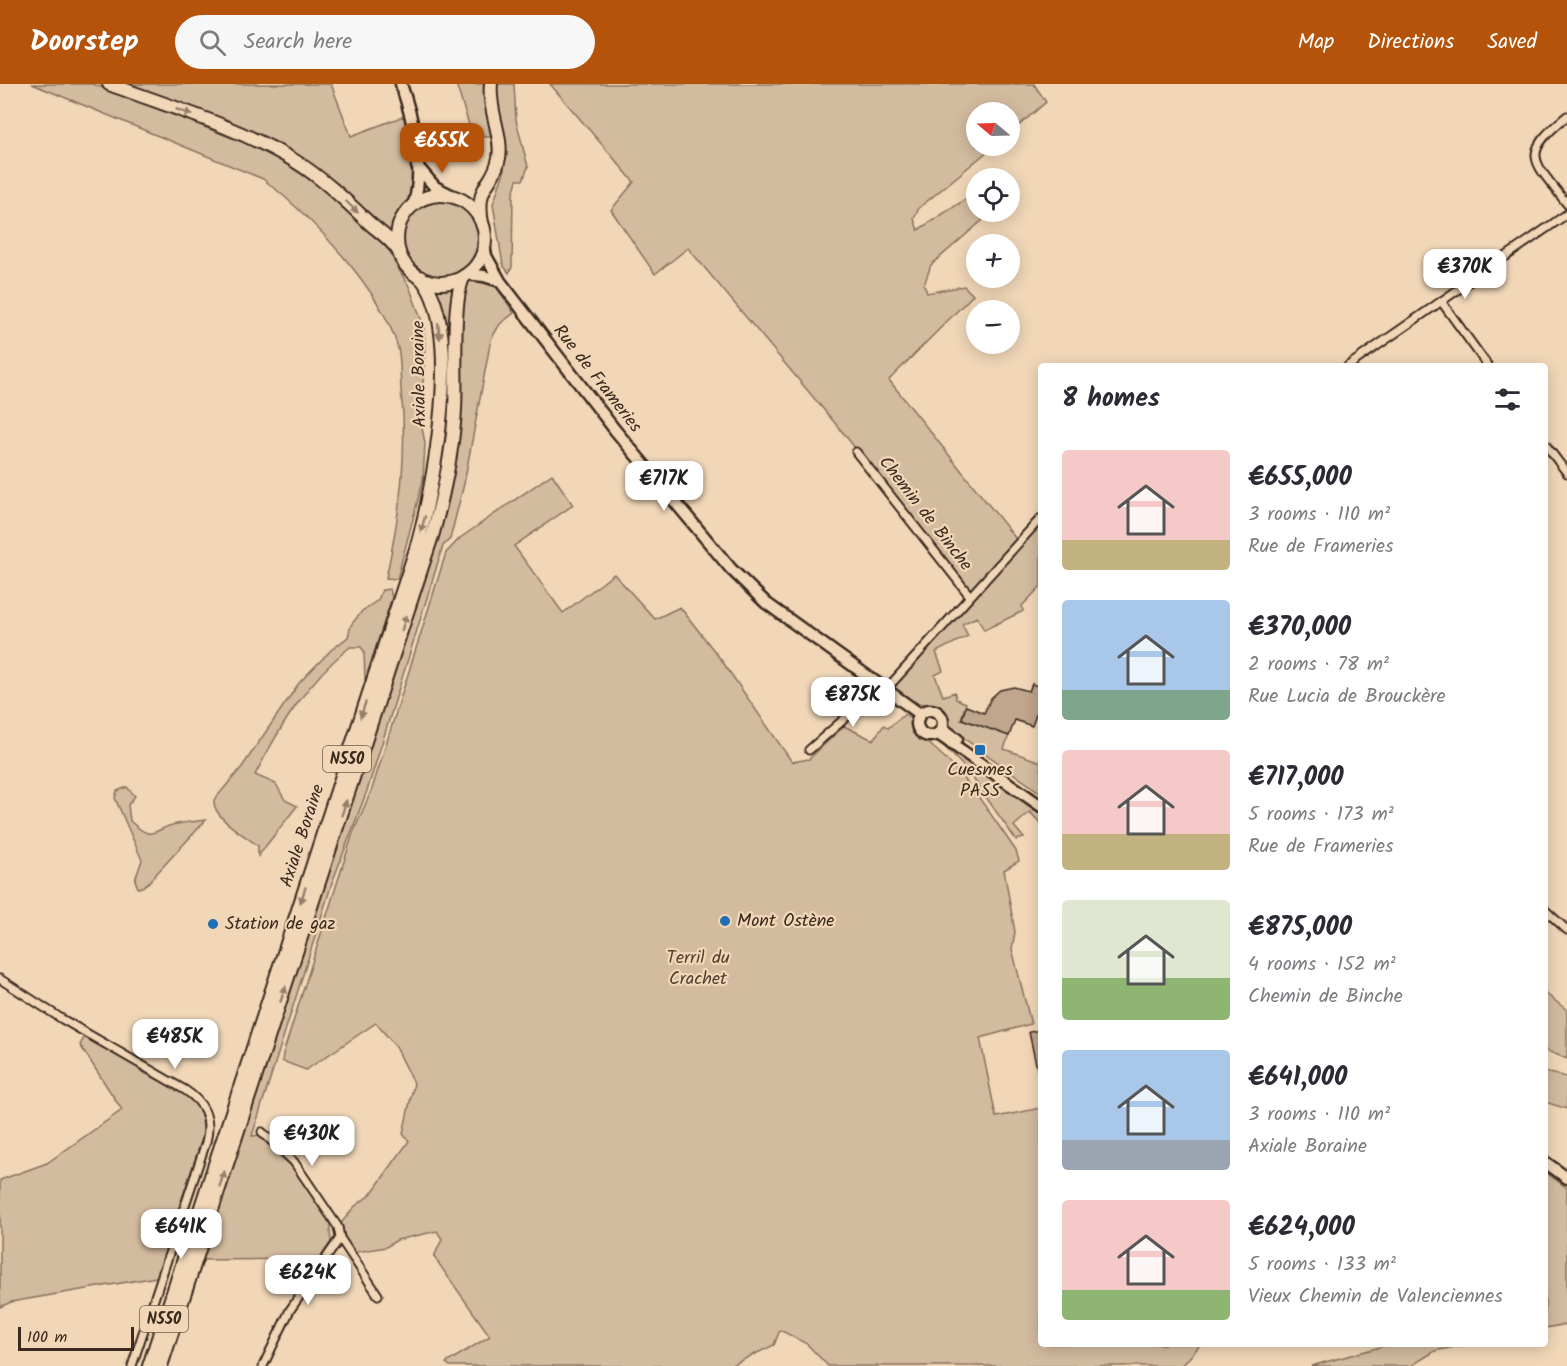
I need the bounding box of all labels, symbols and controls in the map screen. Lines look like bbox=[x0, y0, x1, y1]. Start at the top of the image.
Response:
search box bbox=[175, 15, 595, 69]
text: Doorstep bbox=[30, 20, 139, 65]
text: Search here bbox=[244, 25, 352, 60]
icon: search bbox=[196, 26, 229, 59]
text: Map bbox=[1298, 26, 1334, 59]
text: Directions bbox=[1367, 26, 1454, 59]
text: Saved bbox=[1487, 26, 1537, 59]
north arrow bbox=[966, 102, 1020, 156]
map controls bbox=[966, 102, 1020, 354]
one-way arrow bbox=[175, 108, 193, 117]
pin: €655K bbox=[400, 123, 484, 174]
text: €655K bbox=[414, 126, 470, 158]
button: locate bbox=[966, 168, 1020, 222]
one-way arrow bbox=[345, 199, 359, 213]
button: + bbox=[966, 234, 1020, 288]
pin: €370K bbox=[1423, 249, 1507, 300]
text: €370K bbox=[1437, 252, 1493, 284]
button: − bbox=[966, 300, 1020, 354]
street label: Rue de Frameries bbox=[545, 318, 649, 440]
street label: Axiale Boraine bbox=[405, 320, 435, 428]
one-way arrow bbox=[434, 321, 444, 340]
text: 8 homes bbox=[1062, 378, 1160, 420]
icon: filters bbox=[1491, 383, 1524, 416]
street label: Chemin de Binche bbox=[871, 450, 979, 578]
text: €655,000 bbox=[1248, 457, 1352, 499]
pin: €717K bbox=[622, 461, 706, 512]
text: €717K bbox=[639, 464, 689, 496]
icon: home bbox=[1110, 474, 1182, 546]
text: 3 rooms · 110 m² bbox=[1248, 499, 1390, 531]
one-way arrow bbox=[418, 515, 427, 533]
text: Rue de Frameries bbox=[1248, 531, 1394, 563]
text: €370,000 bbox=[1248, 607, 1351, 649]
one-way arrow bbox=[400, 614, 410, 632]
icon: home bbox=[1110, 624, 1182, 696]
text: 2 rooms · 78 m² bbox=[1248, 649, 1389, 681]
pin: €875K bbox=[811, 677, 895, 728]
text: €875K bbox=[825, 680, 881, 712]
text: Rue Lucia de Brouckère bbox=[1248, 681, 1446, 713]
one-way arrow bbox=[358, 701, 368, 719]
marker: Cuesmes PASS bbox=[973, 743, 987, 757]
road number: N550 bbox=[323, 746, 371, 772]
place label: Cuesmes PASS bbox=[947, 756, 1013, 806]
text: €717,000 bbox=[1248, 757, 1344, 799]
icon: home bbox=[1110, 774, 1182, 846]
street label: Axiale Boraine bbox=[273, 781, 333, 891]
one-way arrow bbox=[339, 799, 349, 817]
text: 5 rooms · 173 m² bbox=[1248, 799, 1394, 831]
text: Rue de Frameries bbox=[1248, 831, 1394, 863]
one-way arrow bbox=[297, 886, 307, 904]
place label: Mont Ostène bbox=[737, 907, 834, 936]
text: €875,000 bbox=[1248, 907, 1352, 949]
place label: Station de gaz bbox=[225, 910, 335, 939]
marker: Mont Ostène bbox=[718, 914, 732, 928]
marker: Station de gaz bbox=[206, 917, 220, 931]
icon: home bbox=[1110, 924, 1182, 996]
park label: Terril du Crachet bbox=[666, 944, 730, 994]
text: 4 rooms · 152 m² bbox=[1248, 949, 1396, 981]
text: Chemin de Binche bbox=[1248, 981, 1403, 1013]
one-way arrow bbox=[279, 985, 288, 1003]
pin: €485K bbox=[133, 1019, 217, 1070]
text: €485K bbox=[146, 1022, 204, 1054]
text: €641,000 bbox=[1248, 1057, 1347, 1099]
icon: home bbox=[1110, 1074, 1182, 1146]
text: 3 rooms · 110 m² bbox=[1248, 1099, 1390, 1131]
pin: €430K bbox=[270, 1116, 354, 1167]
text: €430K bbox=[284, 1119, 340, 1151]
text: Axiale Boraine bbox=[1248, 1131, 1367, 1163]
one-way arrow bbox=[217, 1170, 227, 1188]
text: €624,000 bbox=[1248, 1207, 1355, 1249]
pin: €641K bbox=[139, 1209, 223, 1260]
text: €641K bbox=[155, 1212, 207, 1244]
icon: home bbox=[1110, 1224, 1182, 1296]
text: 5 rooms · 133 m² bbox=[1248, 1249, 1396, 1281]
pin: €624K bbox=[266, 1255, 350, 1306]
text: €624K bbox=[279, 1258, 337, 1290]
text: Vieux Chemin de Valenciennes bbox=[1248, 1281, 1503, 1313]
road number: N550 bbox=[140, 1306, 188, 1332]
scale bar bbox=[18, 1324, 134, 1352]
text: 100 m bbox=[27, 1325, 67, 1350]

